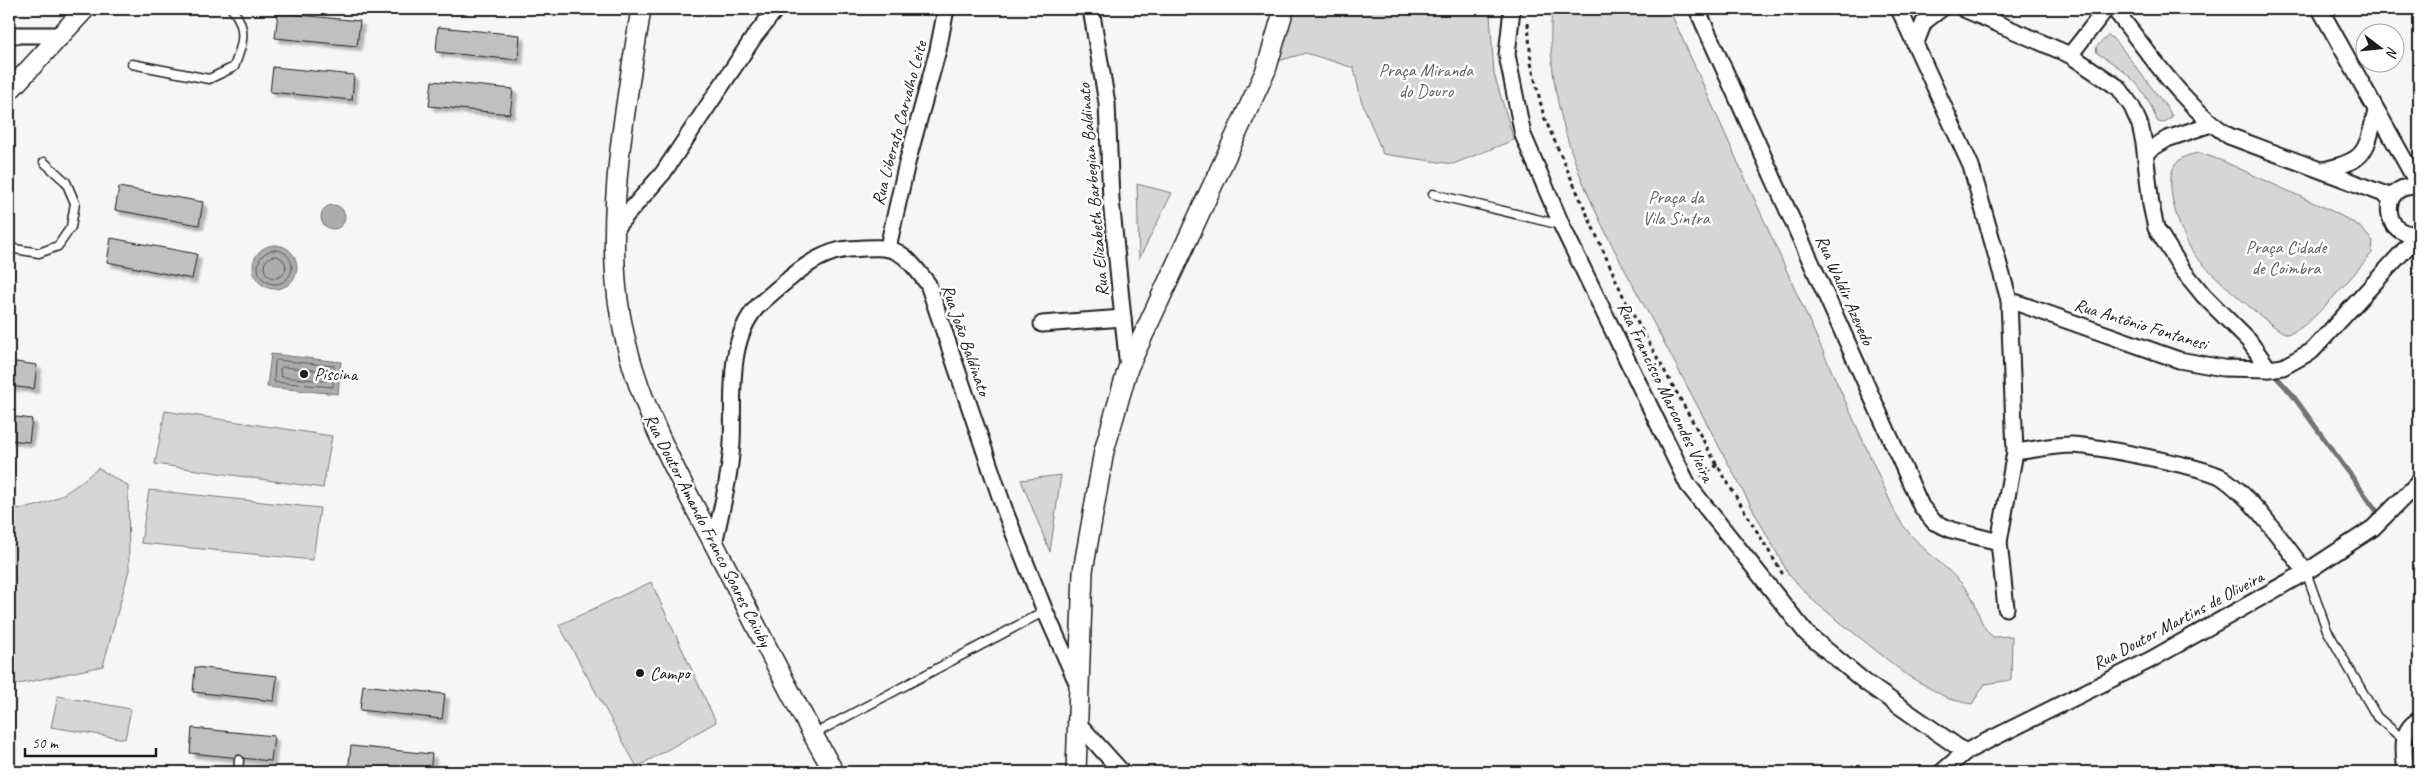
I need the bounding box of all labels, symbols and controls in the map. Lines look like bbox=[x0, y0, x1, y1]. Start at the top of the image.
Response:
north arrow bbox=[2356, 22, 2406, 72]
street label: Rua Liberato Carvalho Leite bbox=[866, 37, 932, 208]
text: N bbox=[2382, 45, 2401, 60]
park label: Praça Miranda do Douro bbox=[1379, 59, 1474, 102]
street label: Rua Elizabeth Barbegian Baldinato bbox=[1073, 81, 1113, 298]
park label: Praça da Vila Sintra bbox=[1642, 186, 1711, 229]
street label: Rua Waldir Azevedo bbox=[1811, 232, 1880, 350]
park label: Praça Cidade de Coimbra bbox=[2246, 236, 2327, 279]
street label: Rua João Baldinato bbox=[937, 282, 996, 400]
street label: Rua Antônio Fontanesi bbox=[2072, 293, 2213, 355]
street label: Rua Francisco Marcondes Vieira bbox=[1613, 299, 1720, 487]
place label: Piscina bbox=[314, 363, 359, 385]
marker: Piscina bbox=[298, 368, 310, 380]
street label: Rua Doutor Amando Franco Soares Caiuby bbox=[639, 410, 777, 652]
street label: Rua Doutor Martins de Oliveira bbox=[2089, 565, 2269, 674]
place label: Campo bbox=[650, 662, 691, 684]
marker: Campo bbox=[634, 667, 646, 679]
scale bar bbox=[25, 726, 156, 758]
text: 50 m bbox=[32, 734, 59, 753]

